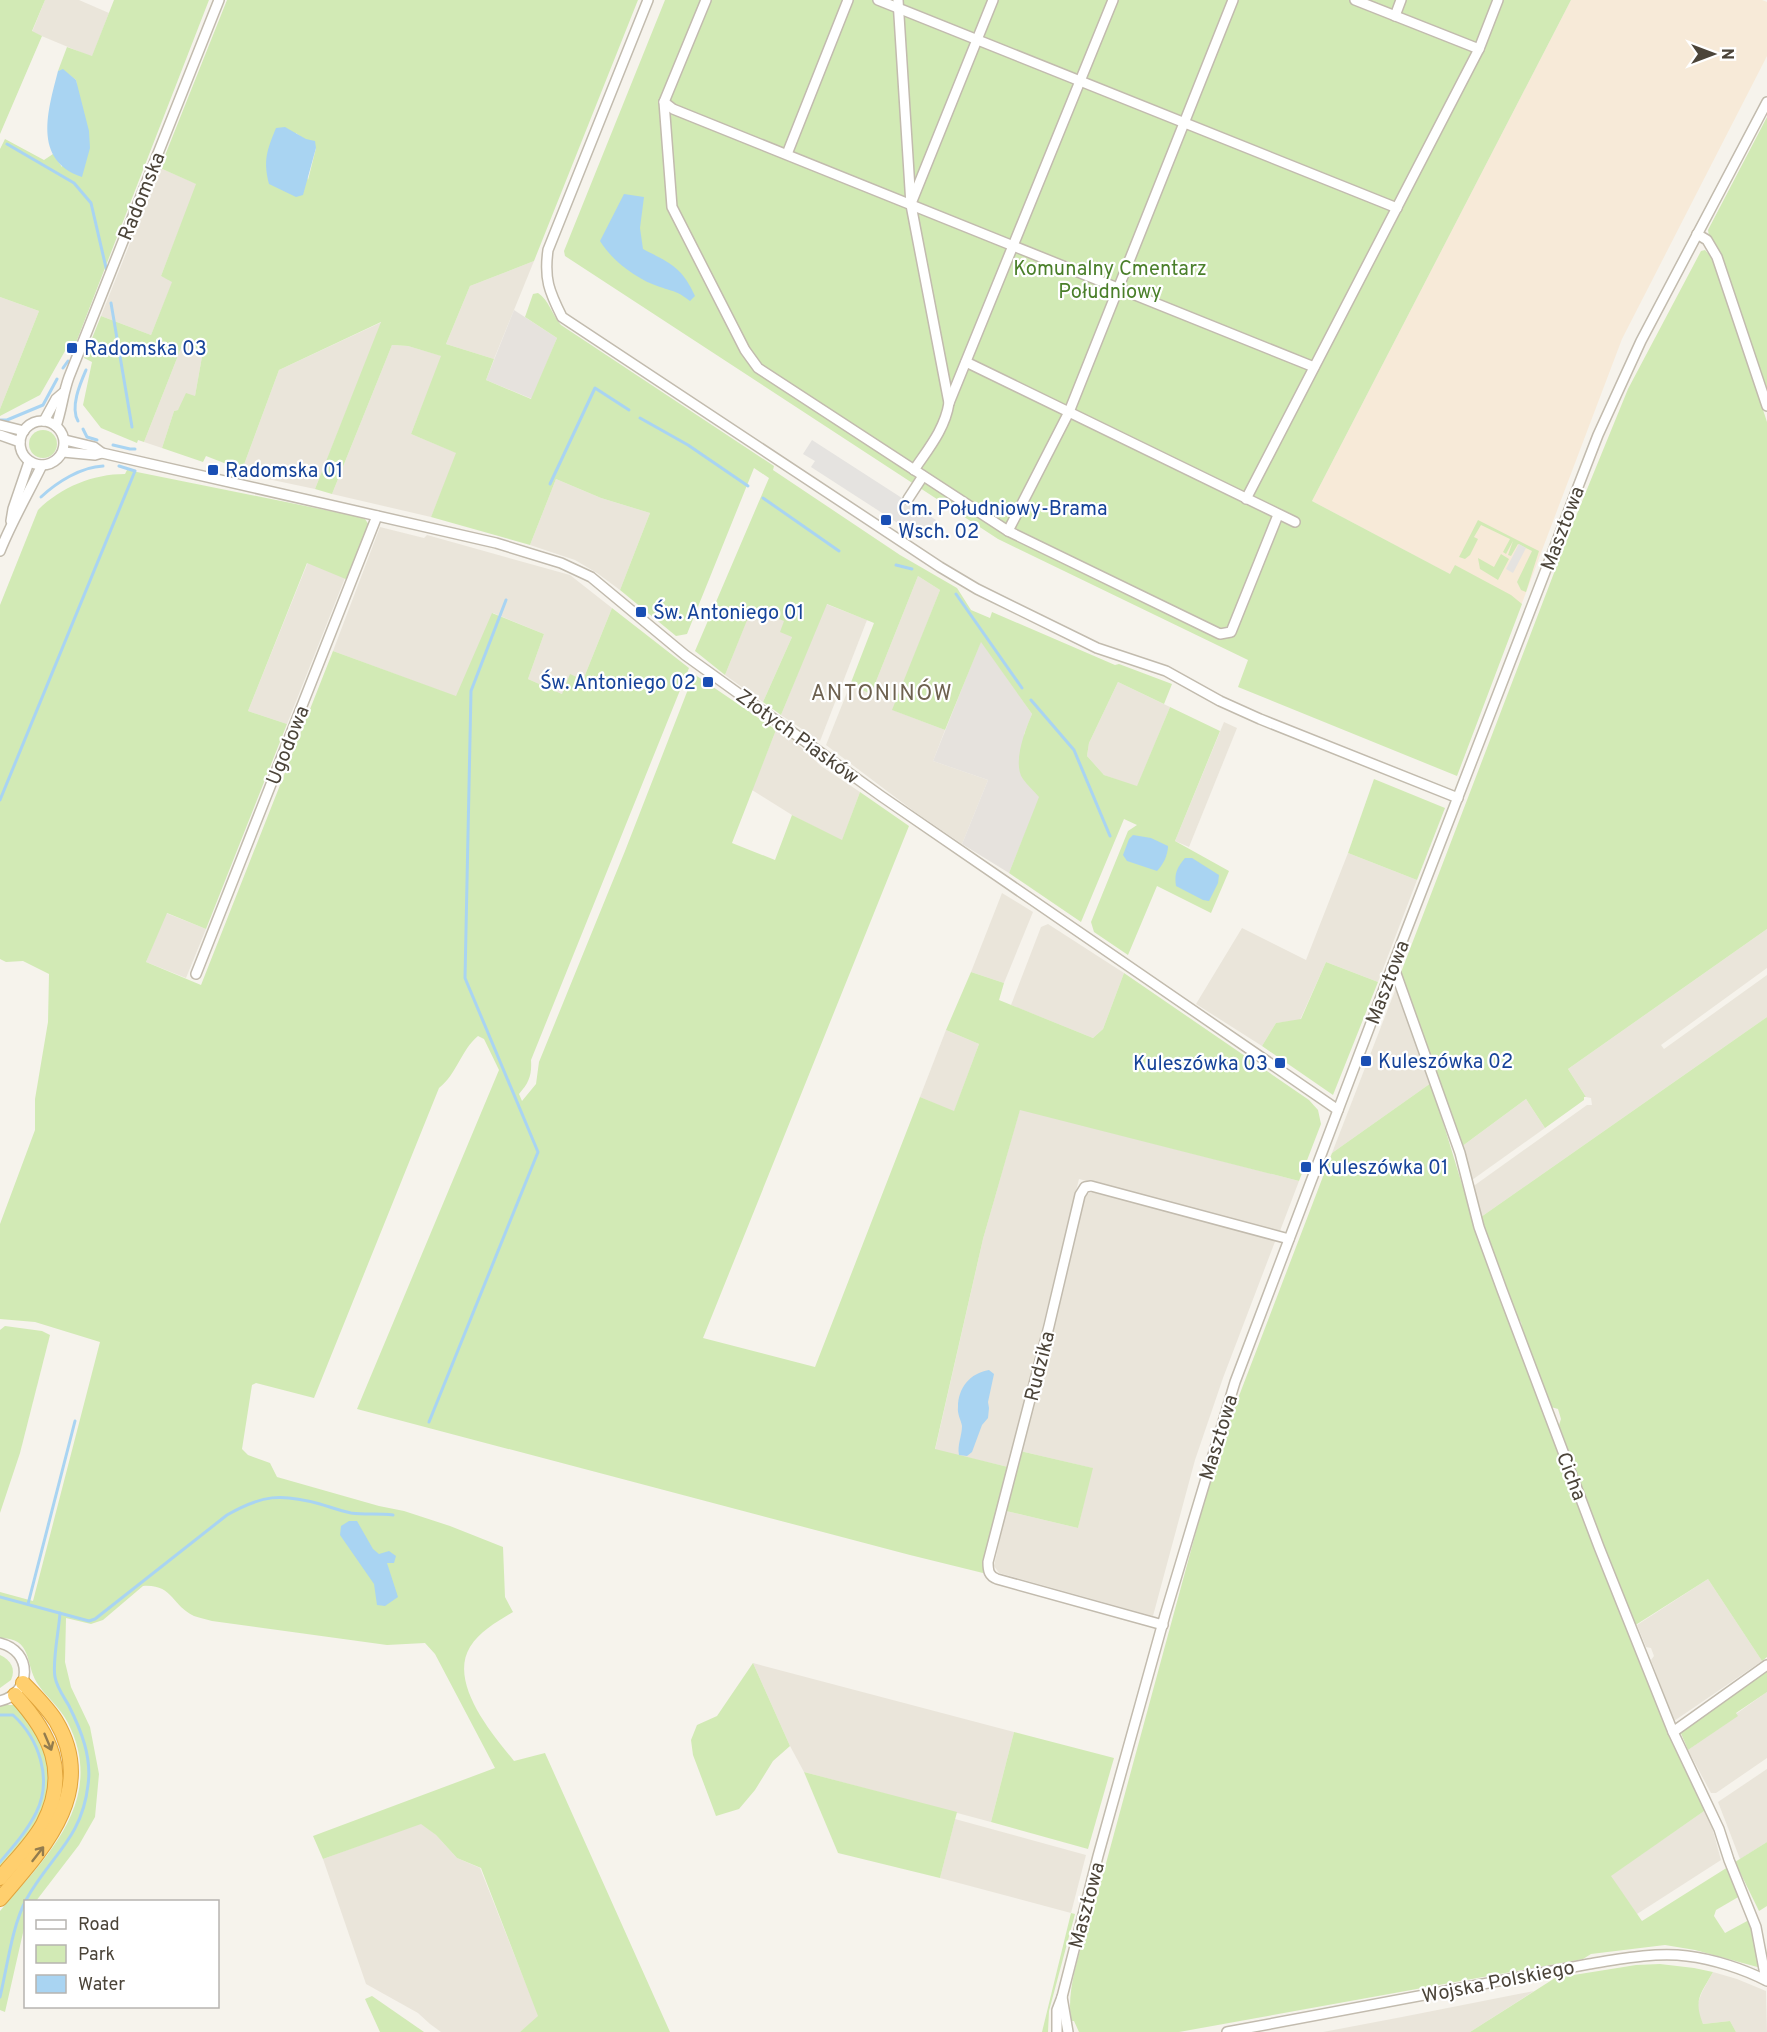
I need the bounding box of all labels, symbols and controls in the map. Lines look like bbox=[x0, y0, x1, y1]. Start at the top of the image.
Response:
north arrow bbox=[1683, 24, 1743, 84]
text: N bbox=[1716, 48, 1736, 60]
street label: Radomska bbox=[113, 149, 172, 245]
park label: Komunalny Cmentarz Południowy bbox=[1013, 257, 1207, 306]
place label: Radomska 03 bbox=[84, 337, 207, 363]
marker: Radomska 03 bbox=[65, 341, 79, 355]
place label: Radomska 01 bbox=[225, 459, 343, 485]
marker: Radomska 01 bbox=[206, 463, 220, 477]
street label: Masztowa bbox=[1536, 483, 1592, 575]
place label: Cm. Południowy-Brama Wsch. 02 bbox=[898, 497, 1108, 546]
marker: Cm. Południowy-Brama Wsch. 02 bbox=[879, 513, 893, 527]
place label: Św. Antoniego 01 bbox=[653, 599, 804, 627]
marker: Św. Antoniego 01 bbox=[634, 605, 648, 619]
place label: Św. Antoniego 02 bbox=[540, 669, 696, 697]
marker: Św. Antoniego 02 bbox=[701, 675, 715, 689]
district label: ANTONINÓW bbox=[811, 678, 953, 708]
street label: Złotych Piasków bbox=[730, 684, 863, 791]
street label: Ugodowa bbox=[261, 702, 317, 789]
street label: Masztowa bbox=[1361, 937, 1417, 1029]
place label: Kuleszówka 02 bbox=[1378, 1050, 1513, 1076]
place label: Kuleszówka 03 bbox=[1133, 1052, 1268, 1078]
marker: Kuleszówka 02 bbox=[1359, 1054, 1373, 1068]
marker: Kuleszówka 03 bbox=[1273, 1056, 1287, 1070]
place label: Kuleszówka 01 bbox=[1318, 1156, 1448, 1182]
marker: Kuleszówka 01 bbox=[1299, 1160, 1313, 1174]
street label: Rudzika bbox=[1020, 1329, 1062, 1404]
street label: Masztowa bbox=[1195, 1392, 1245, 1484]
street label: Cicha bbox=[1549, 1449, 1591, 1505]
one-way arrow bbox=[43, 1732, 54, 1751]
one-way arrow bbox=[31, 1846, 44, 1862]
street label: Masztowa bbox=[1064, 1860, 1112, 1951]
legend bbox=[24, 1900, 219, 2008]
text: Road bbox=[78, 1914, 120, 1937]
text: Park bbox=[78, 1944, 115, 1967]
street label: Wojska Polskiego bbox=[1420, 1955, 1577, 2011]
text: Water bbox=[78, 1974, 125, 1997]

